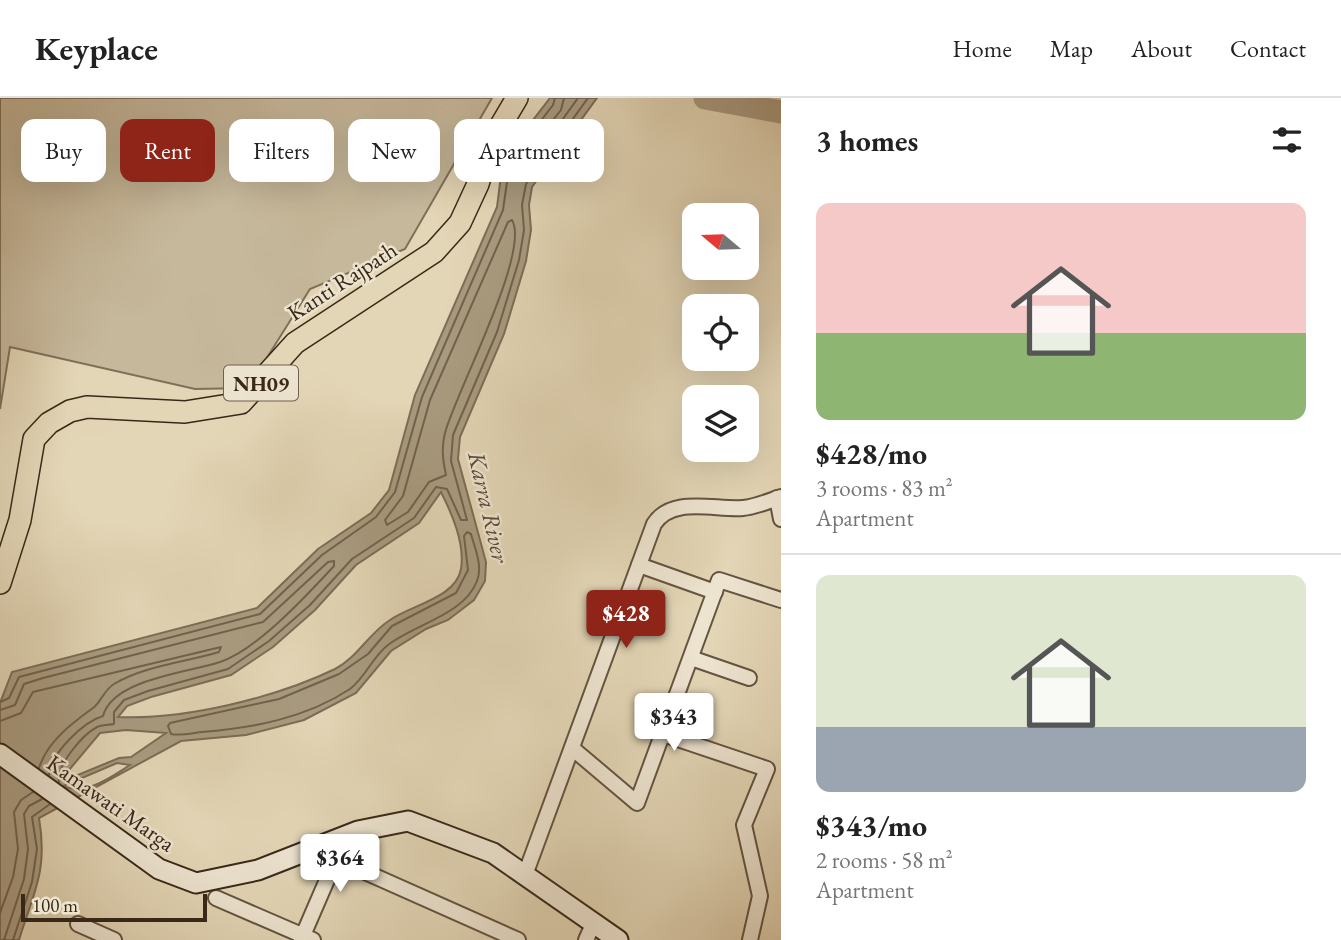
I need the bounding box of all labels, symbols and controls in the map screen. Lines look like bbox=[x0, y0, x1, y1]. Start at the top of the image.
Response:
text: Keyplace bbox=[35, 27, 158, 70]
text: Home bbox=[952, 33, 1012, 64]
text: Map bbox=[1050, 33, 1093, 64]
text: About bbox=[1131, 33, 1192, 64]
text: Contact bbox=[1230, 33, 1306, 64]
chip: Buy bbox=[21, 119, 106, 182]
chip: Rent bbox=[120, 119, 215, 182]
chip: Filters bbox=[229, 119, 334, 182]
chip: New bbox=[348, 119, 440, 182]
chip: Apartment bbox=[454, 119, 604, 182]
text: 3 homes bbox=[816, 121, 918, 160]
icon: filters bbox=[1268, 121, 1306, 159]
north arrow bbox=[682, 203, 760, 280]
map controls bbox=[682, 203, 759, 462]
street label: Kanti Rajpath bbox=[282, 234, 403, 328]
icon: home bbox=[998, 248, 1124, 374]
button: locate bbox=[682, 294, 759, 371]
road number: NH09 bbox=[224, 366, 298, 400]
button: layers bbox=[682, 385, 759, 462]
text: $428/mo bbox=[816, 434, 927, 473]
water label: Karra River bbox=[461, 448, 517, 567]
text: 3 rooms · 83 m² bbox=[816, 473, 953, 503]
text: Apartment bbox=[816, 503, 914, 533]
pin: $428 bbox=[585, 590, 667, 650]
text: $428 bbox=[602, 598, 650, 628]
icon: home bbox=[998, 620, 1124, 746]
pin: $343 bbox=[633, 694, 715, 753]
text: $343 bbox=[650, 701, 698, 731]
street label: Kamawati Marga bbox=[41, 748, 182, 859]
text: $343/mo bbox=[816, 806, 927, 845]
pin: $364 bbox=[299, 834, 381, 894]
text: $364 bbox=[316, 842, 364, 872]
text: 2 rooms · 58 m² bbox=[816, 845, 953, 875]
text: Apartment bbox=[816, 875, 914, 905]
scale bar bbox=[21, 891, 206, 923]
text: 100 m bbox=[32, 893, 78, 918]

